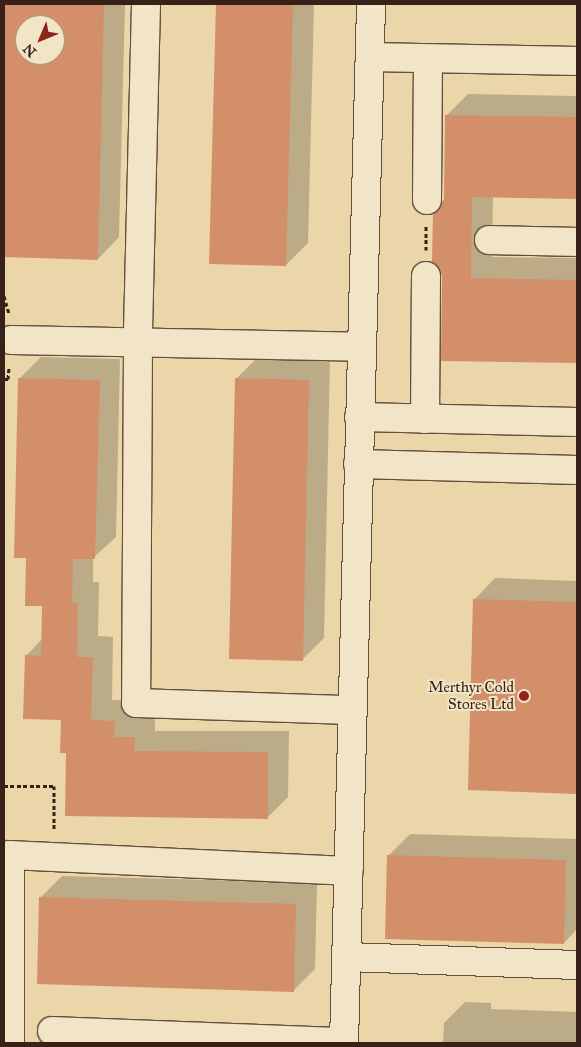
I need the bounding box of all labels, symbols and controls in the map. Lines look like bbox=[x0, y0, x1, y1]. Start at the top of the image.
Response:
north arrow bbox=[15, 15, 65, 65]
text: N bbox=[20, 40, 40, 60]
place label: Merthyr Cold Stores Ltd bbox=[428, 678, 514, 713]
marker: Merthyr Cold Stores Ltd bbox=[518, 690, 530, 702]

